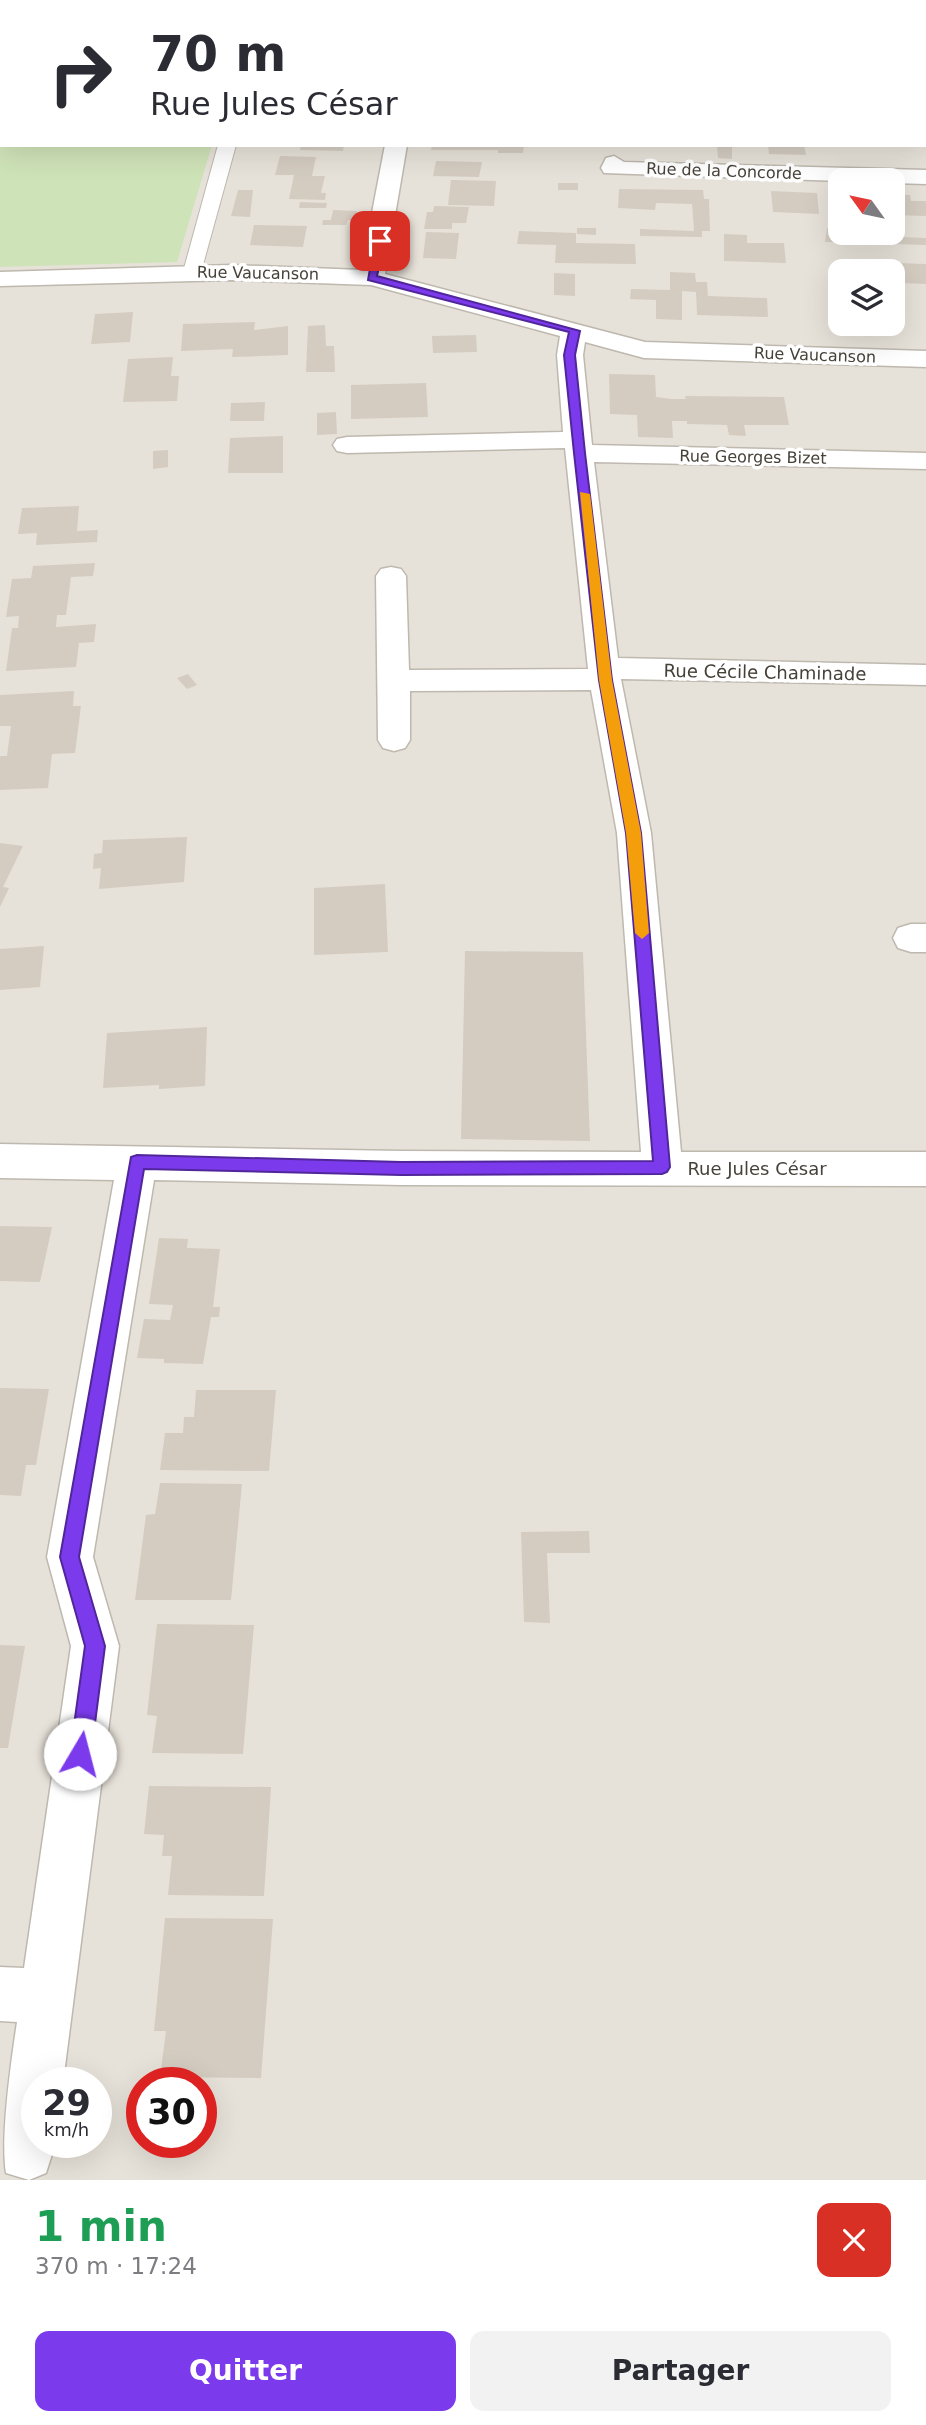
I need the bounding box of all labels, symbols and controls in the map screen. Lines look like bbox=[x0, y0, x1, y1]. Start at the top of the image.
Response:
text: 70 m bbox=[150, 26, 286, 83]
icon: right bbox=[35, 28, 126, 119]
text: Rue Jules César bbox=[150, 85, 398, 123]
street label: Rue de la Concorde bbox=[646, 159, 802, 183]
north arrow bbox=[828, 168, 905, 245]
map controls bbox=[828, 168, 905, 336]
pin bbox=[350, 211, 410, 271]
icon: arrive bbox=[361, 222, 399, 260]
button: layers bbox=[828, 259, 905, 336]
street label: Rue Vaucanson bbox=[197, 262, 319, 284]
street label: Rue Vaucanson bbox=[754, 343, 876, 367]
street label: Rue Georges Bizet bbox=[679, 446, 827, 468]
street label: Rue Cécile Chaminade bbox=[663, 660, 867, 684]
street label: Rue Jules César bbox=[687, 1158, 827, 1179]
position arrow bbox=[43, 1717, 117, 1791]
speed limit sign: 30 bbox=[126, 2067, 217, 2158]
text: 29 bbox=[42, 2083, 91, 2123]
text: km/h bbox=[44, 2119, 89, 2140]
text: 1 min bbox=[35, 2202, 167, 2251]
button: close bbox=[817, 2203, 891, 2277]
text: 370 m · 17:24 bbox=[35, 2253, 197, 2279]
button: Quitter bbox=[35, 2331, 456, 2411]
button: Partager bbox=[470, 2331, 891, 2411]

